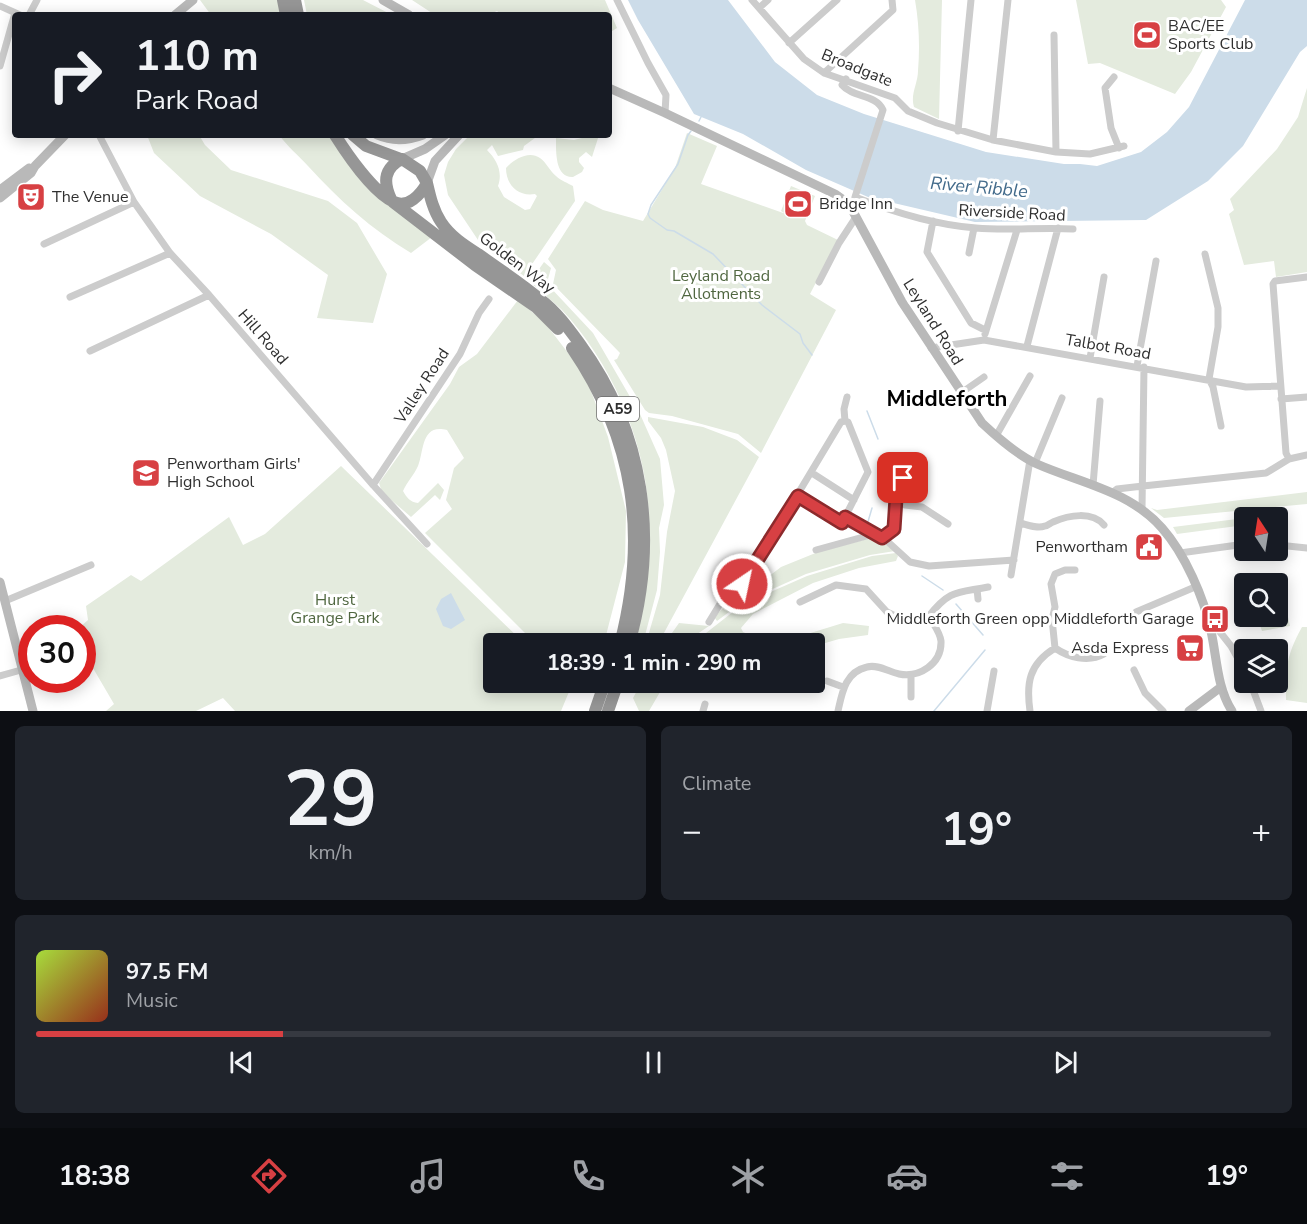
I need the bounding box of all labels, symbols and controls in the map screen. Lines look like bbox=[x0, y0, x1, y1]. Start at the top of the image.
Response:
place label: BAC/EE Sports Club bbox=[1168, 15, 1253, 55]
sports icon: BAC/EE Sports Club bbox=[1131, 19, 1163, 51]
text: 110 m bbox=[135, 28, 259, 85]
icon: right bbox=[36, 36, 114, 114]
street label: Broadgate bbox=[818, 44, 896, 92]
text: Park Road bbox=[135, 82, 259, 119]
water label: River Ribble bbox=[929, 171, 1029, 203]
theatre icon: The Venue bbox=[15, 181, 47, 213]
place label: The Venue bbox=[52, 186, 129, 208]
sports icon: Bridge Inn bbox=[782, 188, 814, 220]
place label: Bridge Inn bbox=[819, 193, 893, 215]
street label: Riverside Road bbox=[958, 199, 1066, 227]
street label: Golden Way bbox=[475, 227, 560, 299]
park label: Leyland Road Allotments bbox=[672, 265, 770, 305]
street label: Leyland Road bbox=[898, 275, 968, 369]
street label: Hill Road bbox=[233, 305, 293, 369]
street label: Talbot Road bbox=[1063, 329, 1153, 365]
street label: Valley Road bbox=[389, 344, 455, 429]
district label: Middleforth bbox=[887, 384, 1007, 414]
road number: A59 bbox=[597, 397, 639, 421]
pin bbox=[877, 452, 928, 503]
place label: Penwortham Girls' High School bbox=[167, 453, 301, 493]
school or university icon: Penwortham Girls' High School bbox=[130, 457, 162, 489]
icon: arrive bbox=[886, 461, 919, 494]
north arrow bbox=[1234, 507, 1288, 561]
map controls bbox=[1234, 507, 1288, 693]
public building icon: Penwortham bbox=[1133, 531, 1165, 563]
place label: Penwortham bbox=[1035, 536, 1128, 558]
position arrow bbox=[710, 552, 774, 616]
button: search bbox=[1234, 573, 1288, 627]
park label: Hurst Grange Park bbox=[291, 589, 380, 629]
bus stop icon: Middleforth Green opp Middleforth Garage bbox=[1199, 603, 1231, 635]
place label: Middleforth Green opp Middleforth Garage bbox=[886, 608, 1194, 630]
speed limit sign: 30 bbox=[18, 615, 96, 693]
supermarket icon: Asda Express bbox=[1174, 632, 1206, 664]
place label: Asda Express bbox=[1071, 637, 1169, 659]
button: layers bbox=[1234, 639, 1288, 693]
text: 18:39 · 1 min · 290 m bbox=[547, 648, 761, 678]
text: 29 bbox=[284, 746, 377, 853]
text: Climate bbox=[682, 770, 751, 797]
text: 19° bbox=[941, 800, 1012, 861]
text: − bbox=[682, 809, 702, 854]
text: + bbox=[1251, 809, 1271, 854]
text: km/h bbox=[308, 839, 353, 866]
text: 97.5 FM bbox=[126, 957, 208, 987]
text: Music bbox=[126, 987, 178, 1014]
icon: previous bbox=[225, 1046, 258, 1079]
icon: pause bbox=[637, 1046, 670, 1079]
icon: next bbox=[1049, 1046, 1082, 1079]
icon: directions bbox=[248, 1155, 290, 1197]
icon: music bbox=[407, 1155, 449, 1197]
icon: phone bbox=[567, 1155, 609, 1197]
icon: climate bbox=[727, 1155, 769, 1197]
icon: car bbox=[886, 1155, 928, 1197]
icon: filters bbox=[1046, 1155, 1088, 1197]
text: 18:38 bbox=[59, 1158, 130, 1195]
text: 19° bbox=[1205, 1158, 1248, 1195]

